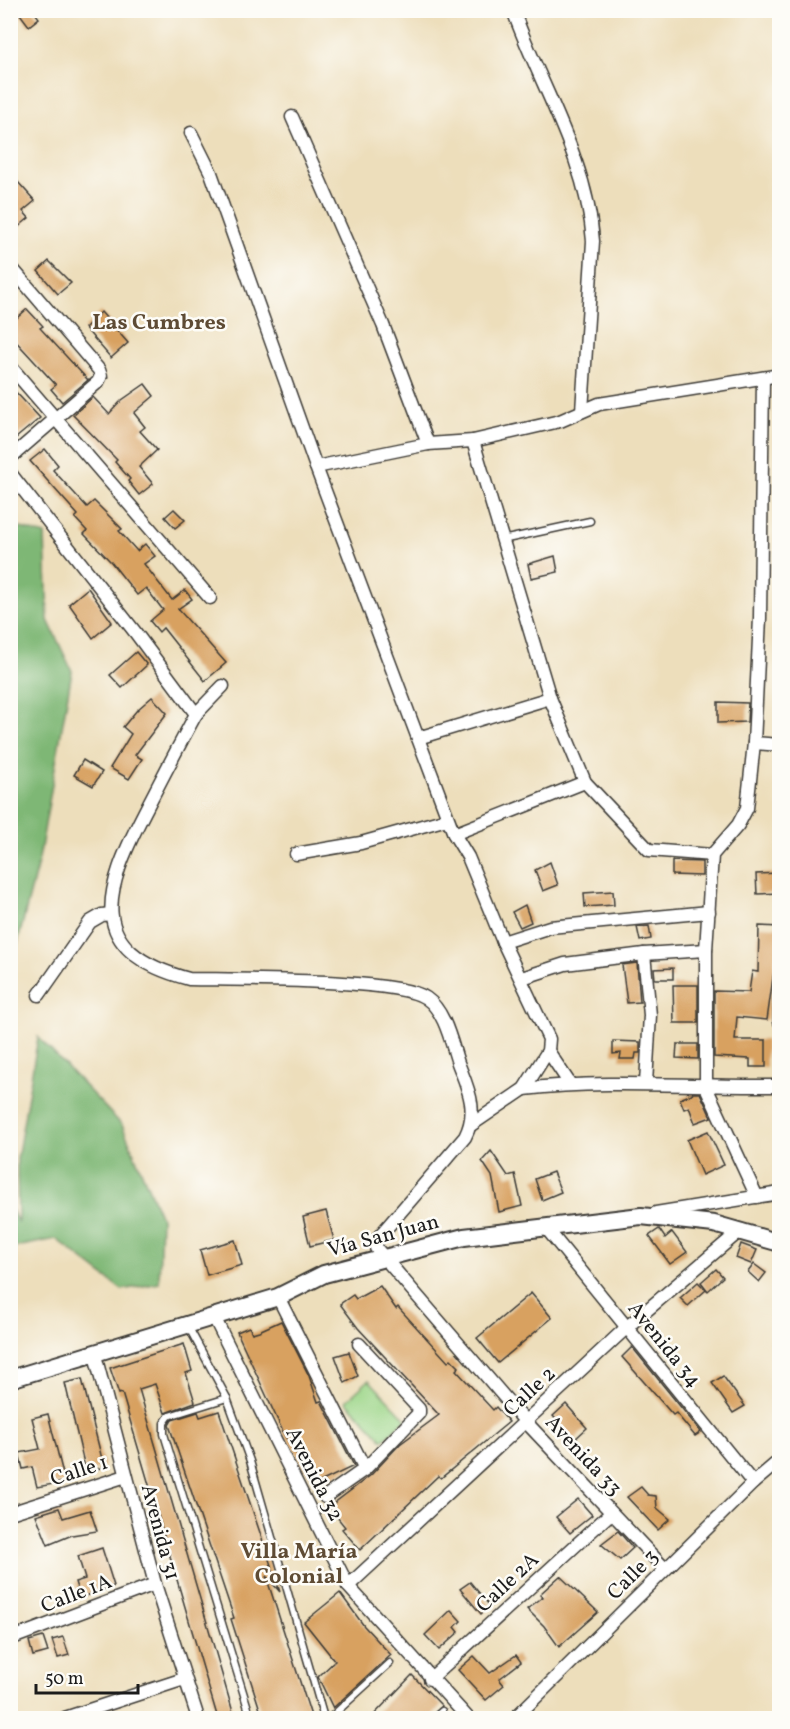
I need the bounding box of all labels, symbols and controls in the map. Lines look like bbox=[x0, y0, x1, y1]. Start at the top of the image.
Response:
district label: Las Cumbres bbox=[92, 308, 226, 339]
street label: Vía San Juan bbox=[324, 1208, 443, 1265]
street label: Avenida 34 bbox=[620, 1296, 708, 1394]
street label: Calle 2 bbox=[497, 1360, 563, 1424]
street label: Avenida 33 bbox=[538, 1409, 628, 1503]
street label: Avenida 32 bbox=[278, 1423, 350, 1527]
street label: Calle 1 bbox=[47, 1449, 112, 1494]
street label: Avenida 31 bbox=[133, 1481, 186, 1584]
district label: Villa María Colonial bbox=[241, 1537, 357, 1593]
street label: Calle 3 bbox=[601, 1543, 665, 1607]
street label: Calle 2A bbox=[470, 1546, 546, 1620]
street label: Calle 1A bbox=[37, 1568, 116, 1621]
scale bar bbox=[36, 1657, 138, 1695]
text: 50 m bbox=[45, 1667, 84, 1692]

